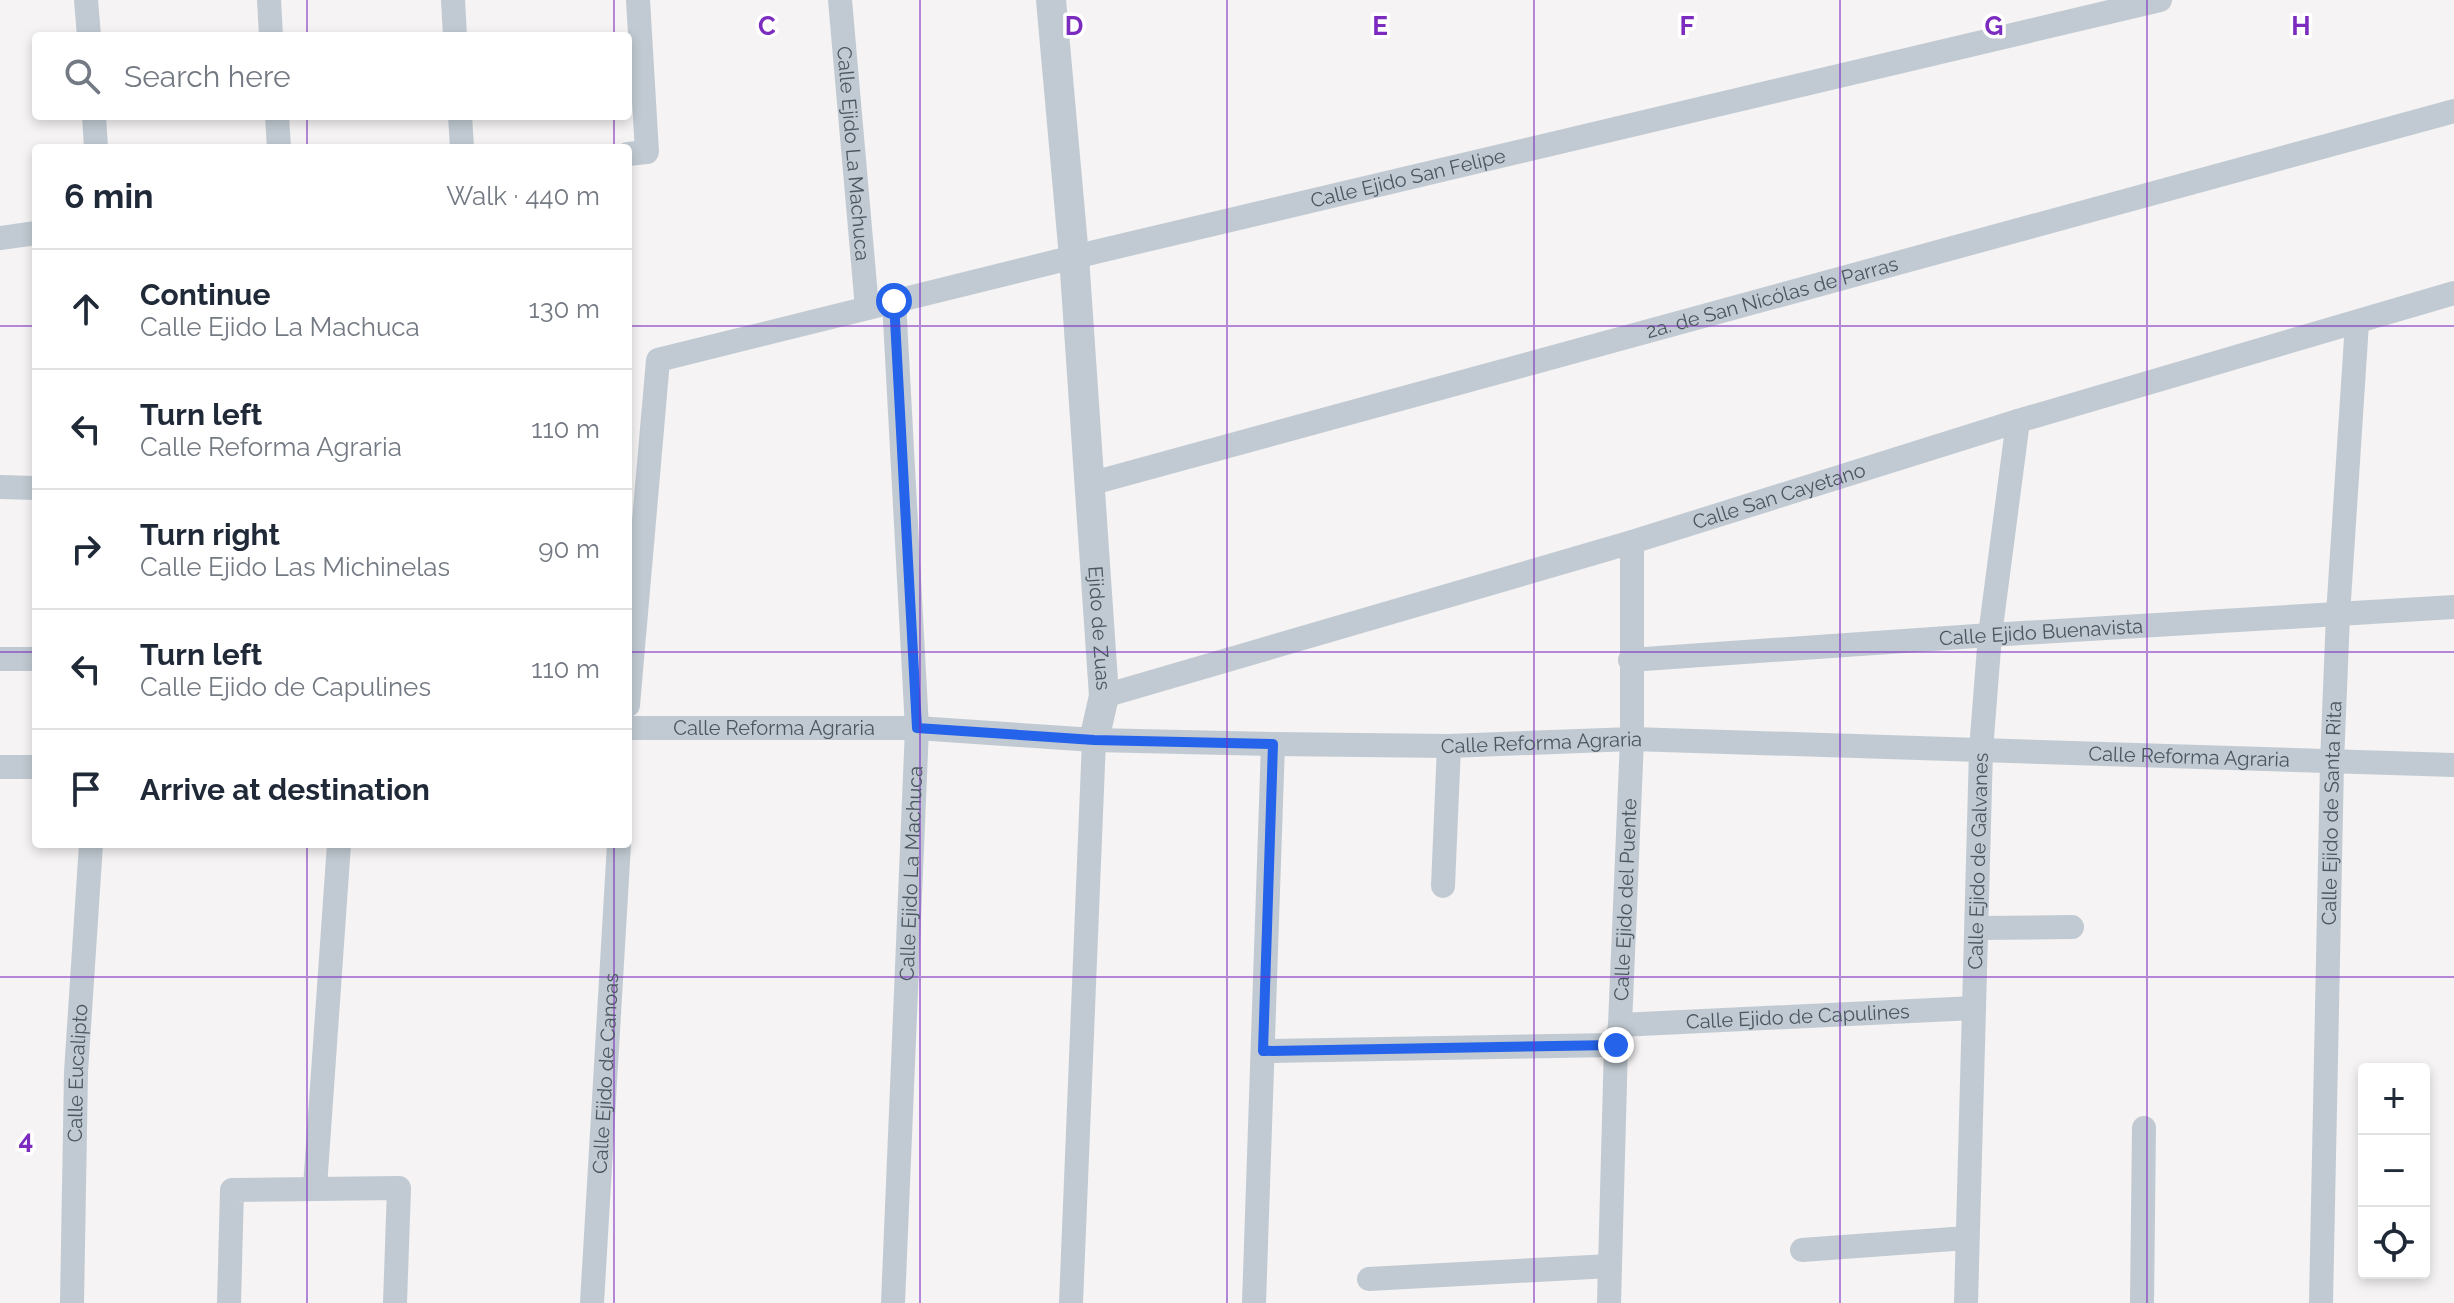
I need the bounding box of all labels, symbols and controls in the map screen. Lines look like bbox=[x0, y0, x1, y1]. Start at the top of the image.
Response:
text: C bbox=[758, 11, 776, 41]
text: D bbox=[1065, 11, 1083, 41]
text: E bbox=[1372, 11, 1388, 41]
text: F bbox=[1680, 11, 1695, 41]
text: G bbox=[1985, 11, 2003, 41]
text: H bbox=[2291, 11, 2311, 41]
search box bbox=[32, 32, 632, 120]
street label: Calle Ejido La Machuca bbox=[832, 45, 875, 262]
icon: search bbox=[60, 54, 104, 98]
text: Search here bbox=[124, 59, 291, 94]
street label: Calle Ejido San Felipe bbox=[1308, 143, 1508, 213]
text: 6 min bbox=[64, 176, 154, 216]
text: Walk · 440 m bbox=[446, 181, 600, 211]
street label: 2a. de San Nicólas de Parras bbox=[1643, 251, 1901, 343]
text: Continue bbox=[140, 277, 271, 312]
route start bbox=[876, 283, 912, 319]
icon: ahead bbox=[64, 287, 108, 331]
text: 130 m bbox=[529, 294, 600, 324]
text: Calle Ejido La Machuca bbox=[140, 312, 420, 342]
text: Turn left bbox=[140, 397, 262, 432]
icon: left bbox=[64, 407, 108, 451]
text: 110 m bbox=[531, 414, 600, 444]
text: Calle Reforma Agraria bbox=[140, 432, 402, 462]
street label: Calle San Cayetano bbox=[1690, 458, 1868, 534]
text: Turn right bbox=[140, 517, 280, 552]
icon: right bbox=[64, 527, 108, 571]
text: 90 m bbox=[538, 534, 600, 564]
text: Calle Ejido Las Michinelas bbox=[140, 552, 450, 582]
street label: Ejido de Zuas bbox=[1083, 565, 1116, 691]
street label: Calle Ejido Buenavista bbox=[1938, 614, 2144, 651]
text: Turn left bbox=[140, 637, 262, 672]
icon: left bbox=[64, 647, 108, 691]
text: 110 m bbox=[531, 654, 600, 684]
text: Calle Ejido de Capulines bbox=[140, 672, 431, 702]
street label: Calle Ejido de Santa Rita bbox=[2317, 700, 2347, 926]
street label: Calle Reforma Agraria bbox=[673, 716, 875, 740]
street label: Calle Reforma Agraria bbox=[1441, 727, 1643, 758]
street label: Calle Reforma Agraria bbox=[2088, 741, 2290, 772]
street label: Calle Ejido de Galvanes bbox=[1963, 752, 1993, 970]
street label: Calle Ejido La Machuca bbox=[894, 765, 927, 981]
icon: arrive bbox=[64, 767, 108, 811]
text: Arrive at destination bbox=[140, 772, 430, 807]
street label: Calle Ejido del Puente bbox=[1609, 797, 1642, 1002]
street label: Calle Ejido de Canoas bbox=[588, 972, 623, 1174]
street label: Calle Ejido de Capulines bbox=[1685, 999, 1910, 1034]
street label: Calle Eucalipto bbox=[63, 1003, 92, 1143]
route end bbox=[1598, 1027, 1634, 1063]
map controls bbox=[2358, 1063, 2430, 1279]
button: + bbox=[2358, 1063, 2430, 1135]
text: 4 bbox=[19, 1125, 33, 1155]
button: − bbox=[2358, 1135, 2430, 1207]
button: locate bbox=[2358, 1207, 2430, 1279]

